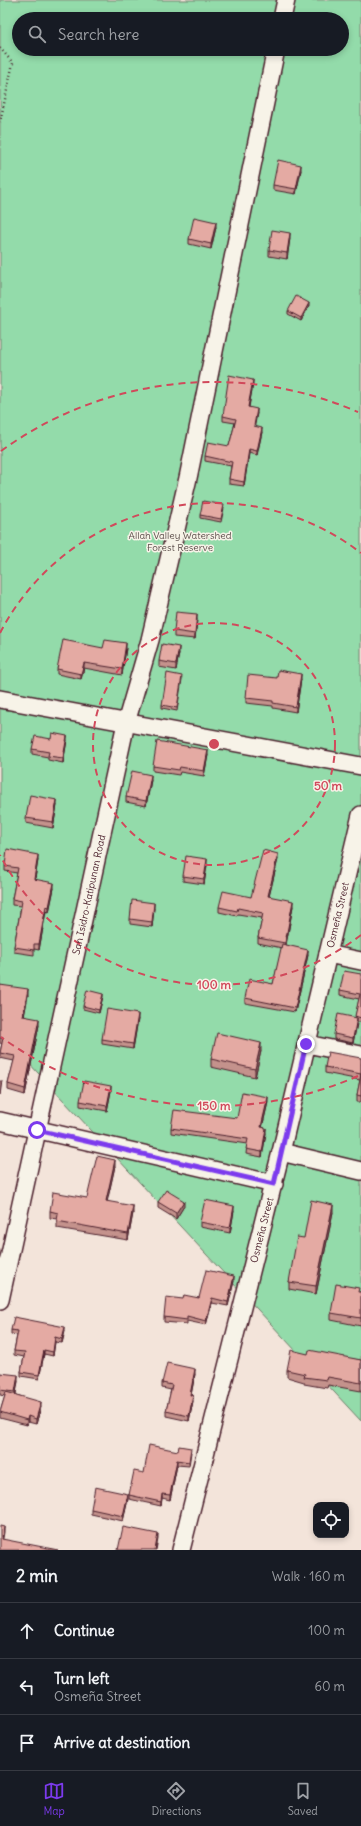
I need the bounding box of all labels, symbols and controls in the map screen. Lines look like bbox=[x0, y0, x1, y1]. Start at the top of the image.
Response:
search box bbox=[12, 12, 349, 56]
icon: search bbox=[26, 23, 48, 45]
text: Search here bbox=[58, 25, 139, 44]
park label: Allah Valley Watershed Forest Reserve bbox=[128, 529, 232, 554]
centre of rings bbox=[207, 737, 221, 751]
text: 50 m bbox=[314, 778, 343, 793]
street label: San Isidro-Katipunan Road bbox=[70, 833, 108, 956]
street label: Osmeña Street bbox=[324, 880, 352, 949]
text: 100 m bbox=[197, 977, 231, 992]
route end bbox=[297, 1035, 315, 1053]
text: 150 m bbox=[198, 1098, 231, 1113]
route start bbox=[28, 1121, 46, 1139]
street label: Osmeña Street bbox=[247, 1195, 277, 1264]
map controls bbox=[313, 1502, 349, 1538]
button: locate bbox=[313, 1502, 349, 1538]
text: 2 min bbox=[16, 1565, 58, 1587]
text: Walk · 160 m bbox=[272, 1568, 345, 1585]
icon: ahead bbox=[16, 1620, 38, 1642]
text: Continue bbox=[54, 1621, 115, 1640]
text: 100 m bbox=[308, 1622, 345, 1639]
text: Turn left bbox=[54, 1669, 109, 1688]
icon: left bbox=[16, 1676, 38, 1698]
text: 60 m bbox=[314, 1678, 345, 1695]
text: Osmeña Street bbox=[54, 1688, 141, 1705]
icon: arrive bbox=[16, 1732, 38, 1754]
text: Arrive at destination bbox=[54, 1733, 190, 1752]
tab: Map bbox=[43, 1780, 65, 1818]
tab: Directions bbox=[152, 1780, 201, 1818]
tab: Saved bbox=[288, 1780, 318, 1818]

